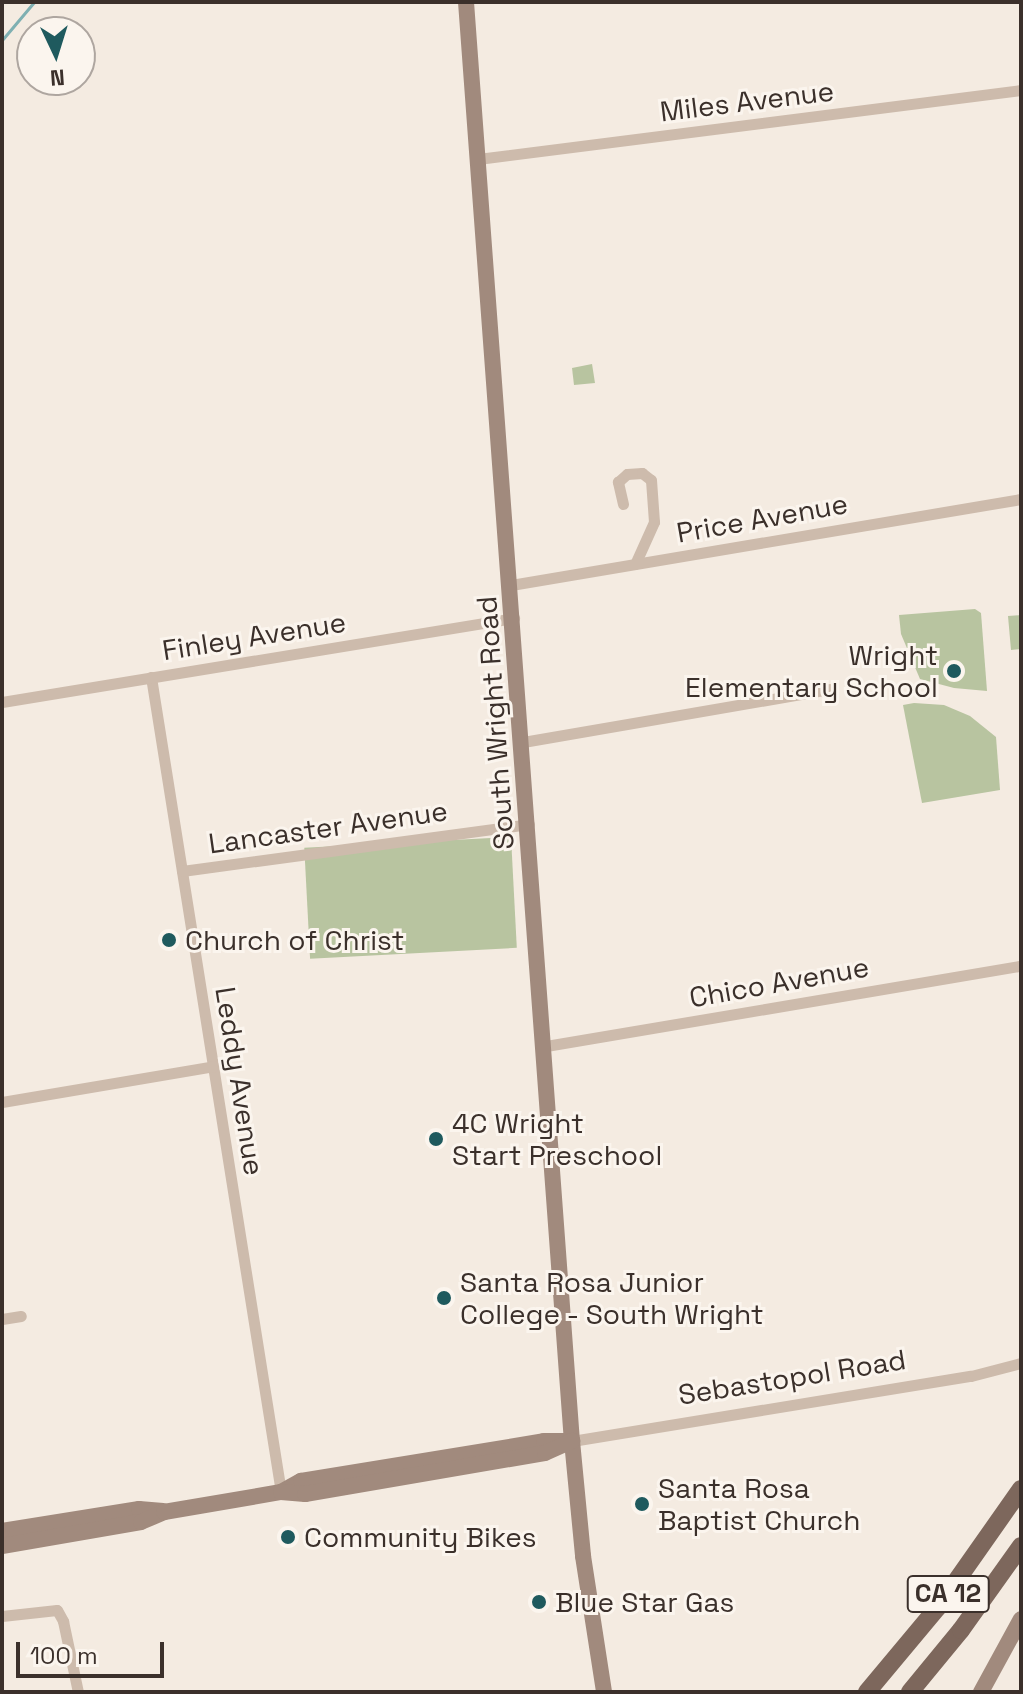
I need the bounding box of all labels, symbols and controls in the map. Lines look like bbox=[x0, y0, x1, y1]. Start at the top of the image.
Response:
north arrow bbox=[16, 16, 96, 96]
text: N bbox=[49, 63, 66, 92]
street label: Miles Avenue bbox=[658, 74, 836, 128]
street label: Price Avenue bbox=[674, 486, 850, 550]
street label: South Wright Road bbox=[469, 595, 521, 851]
street label: Finley Avenue bbox=[160, 605, 348, 667]
place label: Wright Elementary School bbox=[685, 638, 938, 704]
marker: Wright Elementary School bbox=[945, 662, 963, 680]
street label: Lancaster Avenue bbox=[206, 794, 450, 860]
place label: Church of Christ bbox=[185, 923, 404, 957]
marker: Church of Christ bbox=[160, 931, 178, 949]
street label: Chico Avenue bbox=[686, 950, 872, 1014]
street label: Leddy Avenue bbox=[208, 984, 272, 1178]
place label: 4C Wright Start Preschool bbox=[452, 1106, 662, 1172]
marker: 4C Wright Start Preschool bbox=[427, 1130, 445, 1148]
place label: Santa Rosa Junior College - South Wright bbox=[460, 1265, 766, 1331]
marker: Santa Rosa Junior College - South Wright bbox=[435, 1289, 453, 1307]
street label: Sebastopol Road bbox=[676, 1342, 908, 1412]
place label: Santa Rosa Baptist Church bbox=[658, 1471, 860, 1537]
marker: Santa Rosa Baptist Church bbox=[633, 1495, 651, 1513]
place label: Community Bikes bbox=[304, 1520, 537, 1554]
marker: Community Bikes bbox=[279, 1528, 297, 1546]
road number: CA 12 bbox=[906, 1572, 990, 1616]
place label: Blue Star Gas bbox=[555, 1585, 734, 1619]
marker: Blue Star Gas bbox=[530, 1593, 548, 1611]
scale bar bbox=[20, 1626, 168, 1676]
text: 100 m bbox=[30, 1640, 98, 1671]

